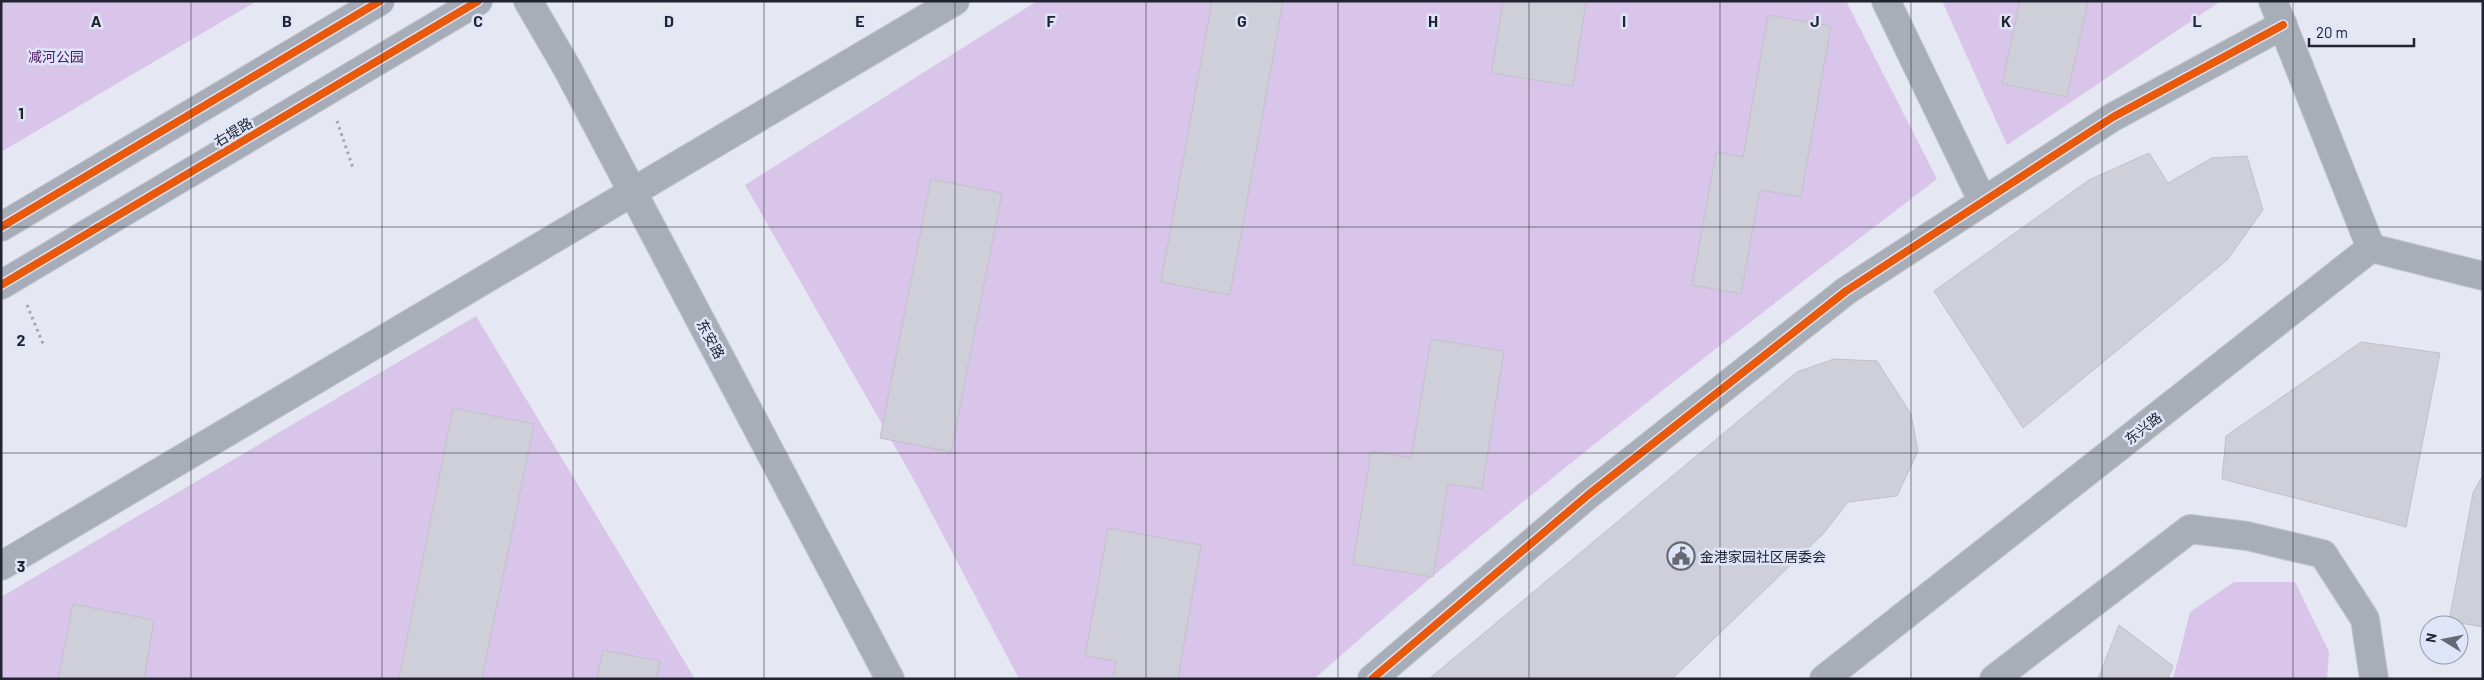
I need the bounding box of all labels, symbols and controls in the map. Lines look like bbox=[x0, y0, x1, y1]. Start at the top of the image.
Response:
text: A bbox=[91, 11, 102, 30]
text: B bbox=[282, 11, 292, 30]
text: C bbox=[473, 11, 483, 30]
text: D bbox=[664, 11, 674, 30]
text: E bbox=[855, 11, 865, 30]
text: F bbox=[1047, 11, 1056, 30]
text: G bbox=[1237, 11, 1247, 30]
text: H bbox=[1428, 11, 1438, 30]
text: I bbox=[1622, 11, 1626, 30]
text: J bbox=[1810, 11, 1820, 30]
text: K bbox=[2001, 11, 2011, 30]
text: L bbox=[2192, 11, 2202, 30]
scale bar bbox=[2309, 15, 2414, 47]
text: 20 m bbox=[2316, 23, 2348, 41]
park label: 减河公园 bbox=[28, 48, 84, 65]
text: 1 bbox=[18, 103, 24, 122]
street label: 右堤路 bbox=[211, 114, 255, 150]
street label: 东安路 bbox=[694, 316, 728, 362]
text: 2 bbox=[17, 330, 26, 349]
street label: 东兴路 bbox=[2121, 408, 2165, 448]
public building icon: 金港家园社区居委会 bbox=[1666, 541, 1696, 571]
place label: 金港家园社区居委会 bbox=[1700, 548, 1826, 565]
text: 3 bbox=[17, 556, 25, 575]
north arrow bbox=[2419, 615, 2469, 665]
text: N bbox=[2422, 632, 2440, 644]

